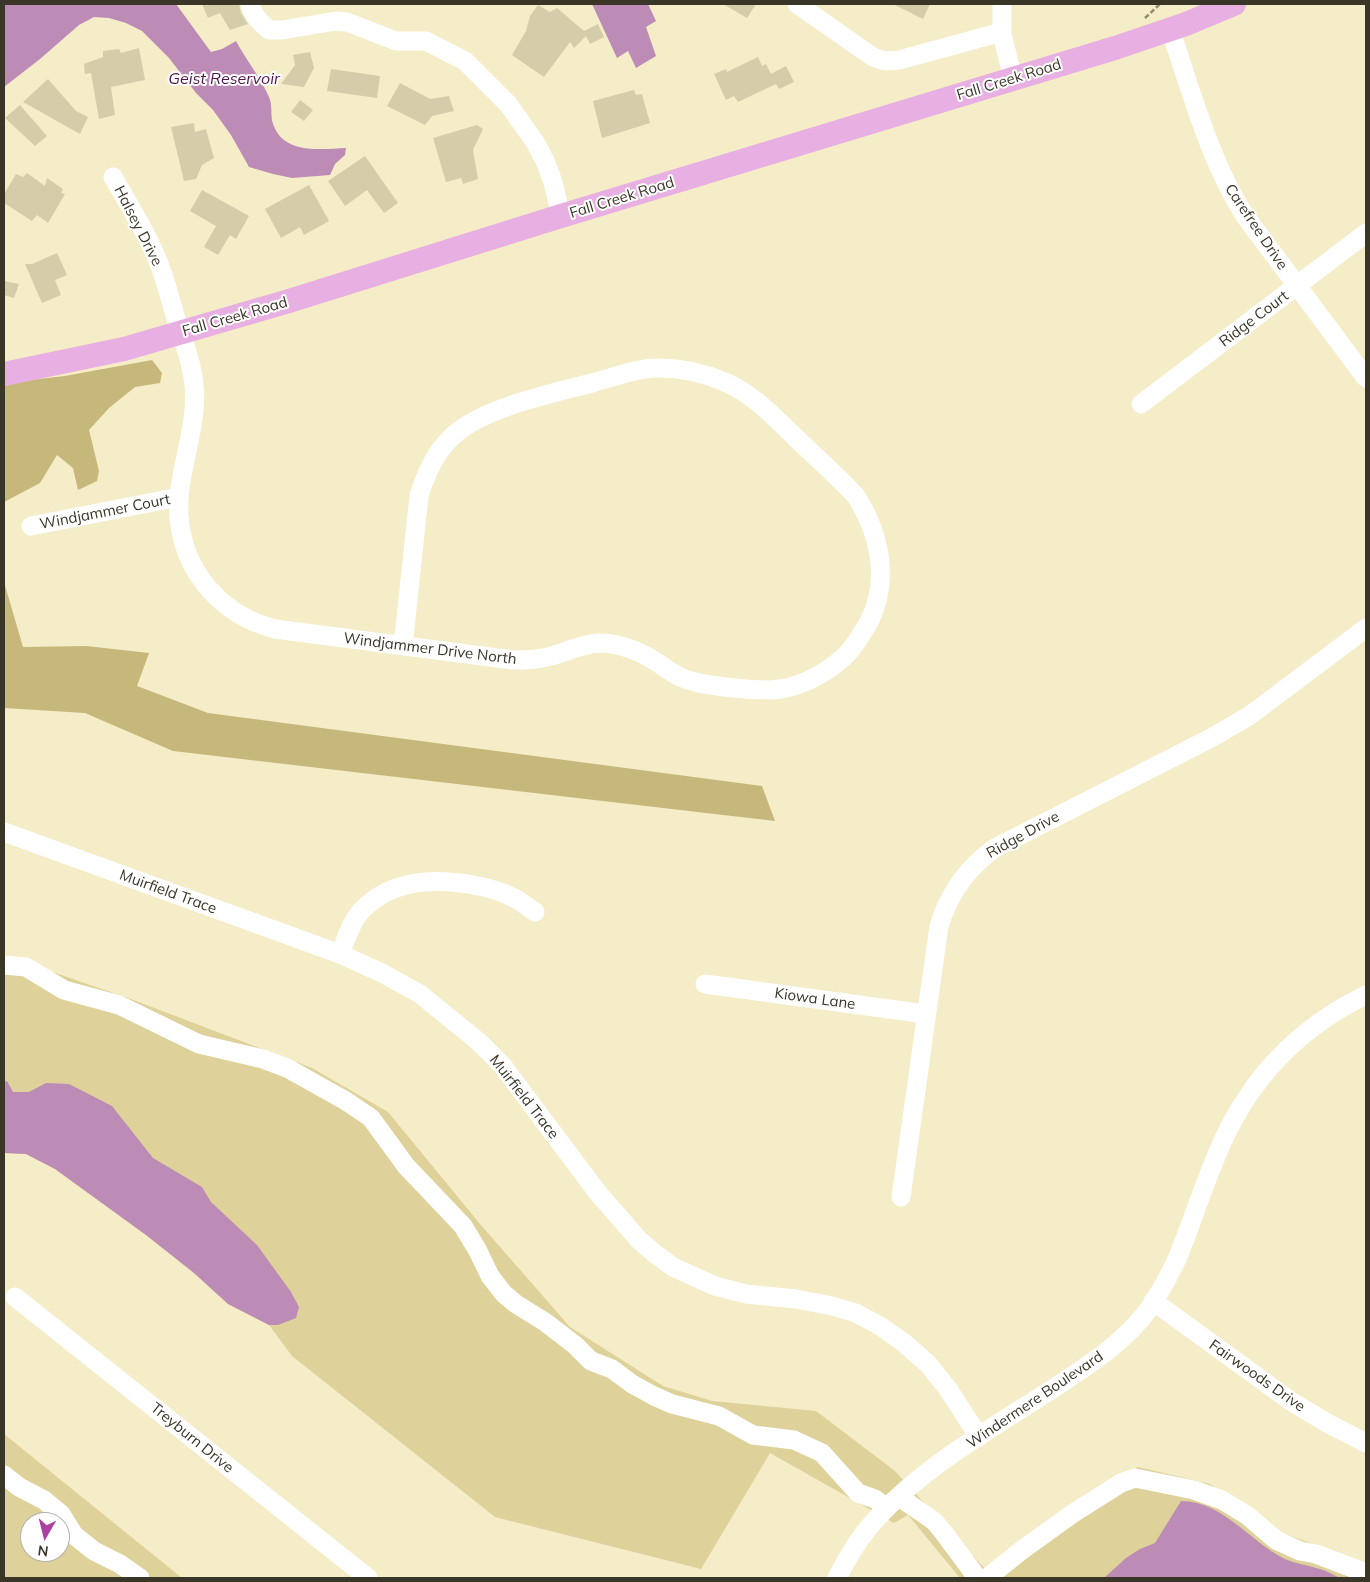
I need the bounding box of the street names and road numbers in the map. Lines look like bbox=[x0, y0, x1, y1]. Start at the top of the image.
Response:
street label: Fall Creek Road bbox=[954, 56, 1064, 104]
street label: Fall Creek Road bbox=[567, 174, 677, 222]
street label: Carefree Drive bbox=[1221, 181, 1291, 273]
street label: Halsey Drive bbox=[110, 183, 166, 269]
street label: Ridge Court bbox=[1216, 287, 1292, 351]
street label: Fall Creek Road bbox=[180, 293, 290, 341]
street label: Windjammer Court bbox=[38, 491, 172, 533]
street label: Windjammer Drive North bbox=[342, 629, 518, 669]
street label: Ridge Drive bbox=[984, 808, 1062, 862]
street label: Muirfield Trace bbox=[117, 866, 219, 918]
street label: Kiowa Lane bbox=[773, 984, 857, 1014]
street label: Muirfield Trace bbox=[486, 1051, 562, 1143]
street label: Fairwoods Drive bbox=[1205, 1336, 1309, 1416]
street label: Windermere Boulevard bbox=[963, 1348, 1107, 1452]
street label: Treyburn Drive bbox=[147, 1399, 237, 1477]

